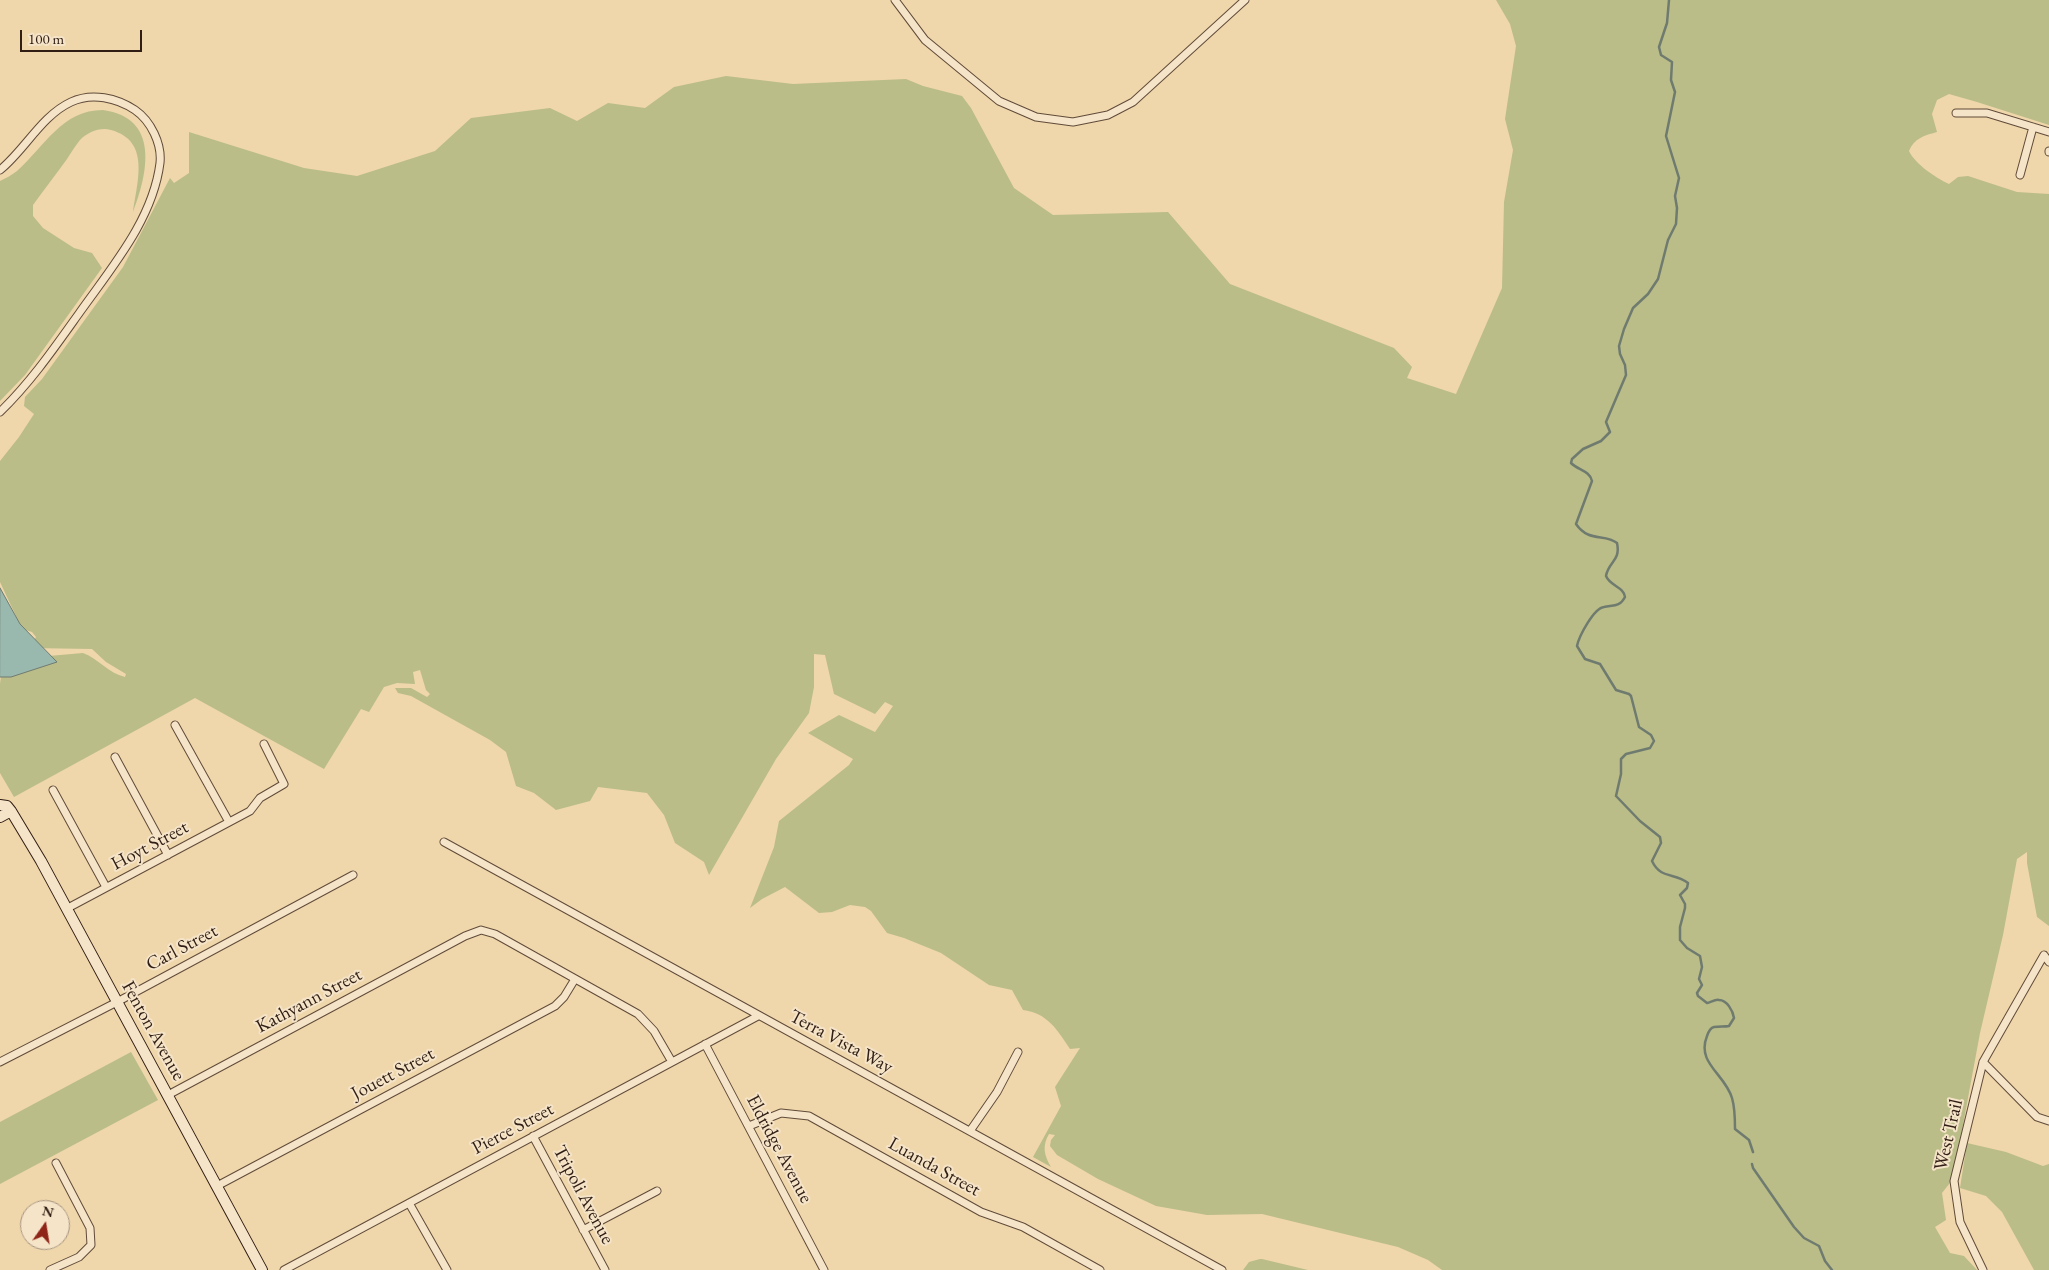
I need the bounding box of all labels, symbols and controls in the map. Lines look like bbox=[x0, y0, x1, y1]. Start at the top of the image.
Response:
scale bar bbox=[22, 20, 145, 52]
text: 100 m bbox=[28, 29, 64, 48]
street label: Hoyt Street bbox=[107, 816, 193, 876]
street label: Carl Street bbox=[142, 920, 222, 976]
street label: Kathyann Street bbox=[252, 964, 366, 1038]
street label: Fenton Avenue bbox=[116, 977, 190, 1085]
street label: Terra Vista Way bbox=[785, 1005, 897, 1079]
street label: Jouett Street bbox=[348, 1043, 438, 1105]
street label: Eldridge Avenue bbox=[741, 1091, 817, 1207]
street label: West Trail bbox=[1930, 1097, 1968, 1173]
street label: Pierce Street bbox=[468, 1098, 558, 1160]
street label: Luanda Street bbox=[884, 1132, 984, 1202]
street label: Tripoli Avenue bbox=[547, 1142, 619, 1248]
north arrow bbox=[20, 1200, 70, 1250]
text: N bbox=[41, 1201, 56, 1221]

